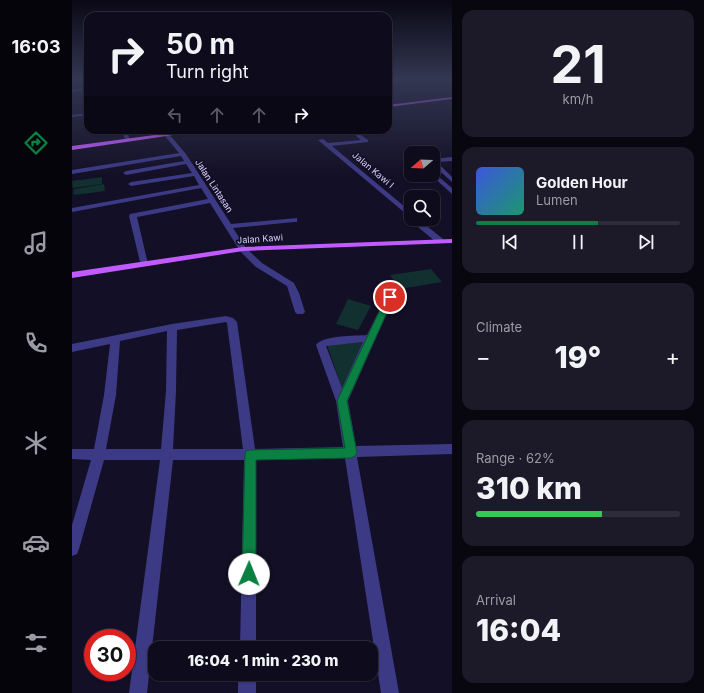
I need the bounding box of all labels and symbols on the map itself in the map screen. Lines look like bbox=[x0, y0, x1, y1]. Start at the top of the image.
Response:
north arrow bbox=[404, 146, 440, 182]
street label: Jalan Kawi I bbox=[350, 149, 396, 190]
street label: Jalan Lintasan bbox=[193, 157, 236, 214]
street label: Jalan Kawi bbox=[237, 231, 283, 246]
pin bbox=[373, 280, 407, 314]
position arrow bbox=[228, 553, 270, 595]
speed limit sign: 30 bbox=[84, 629, 136, 681]

